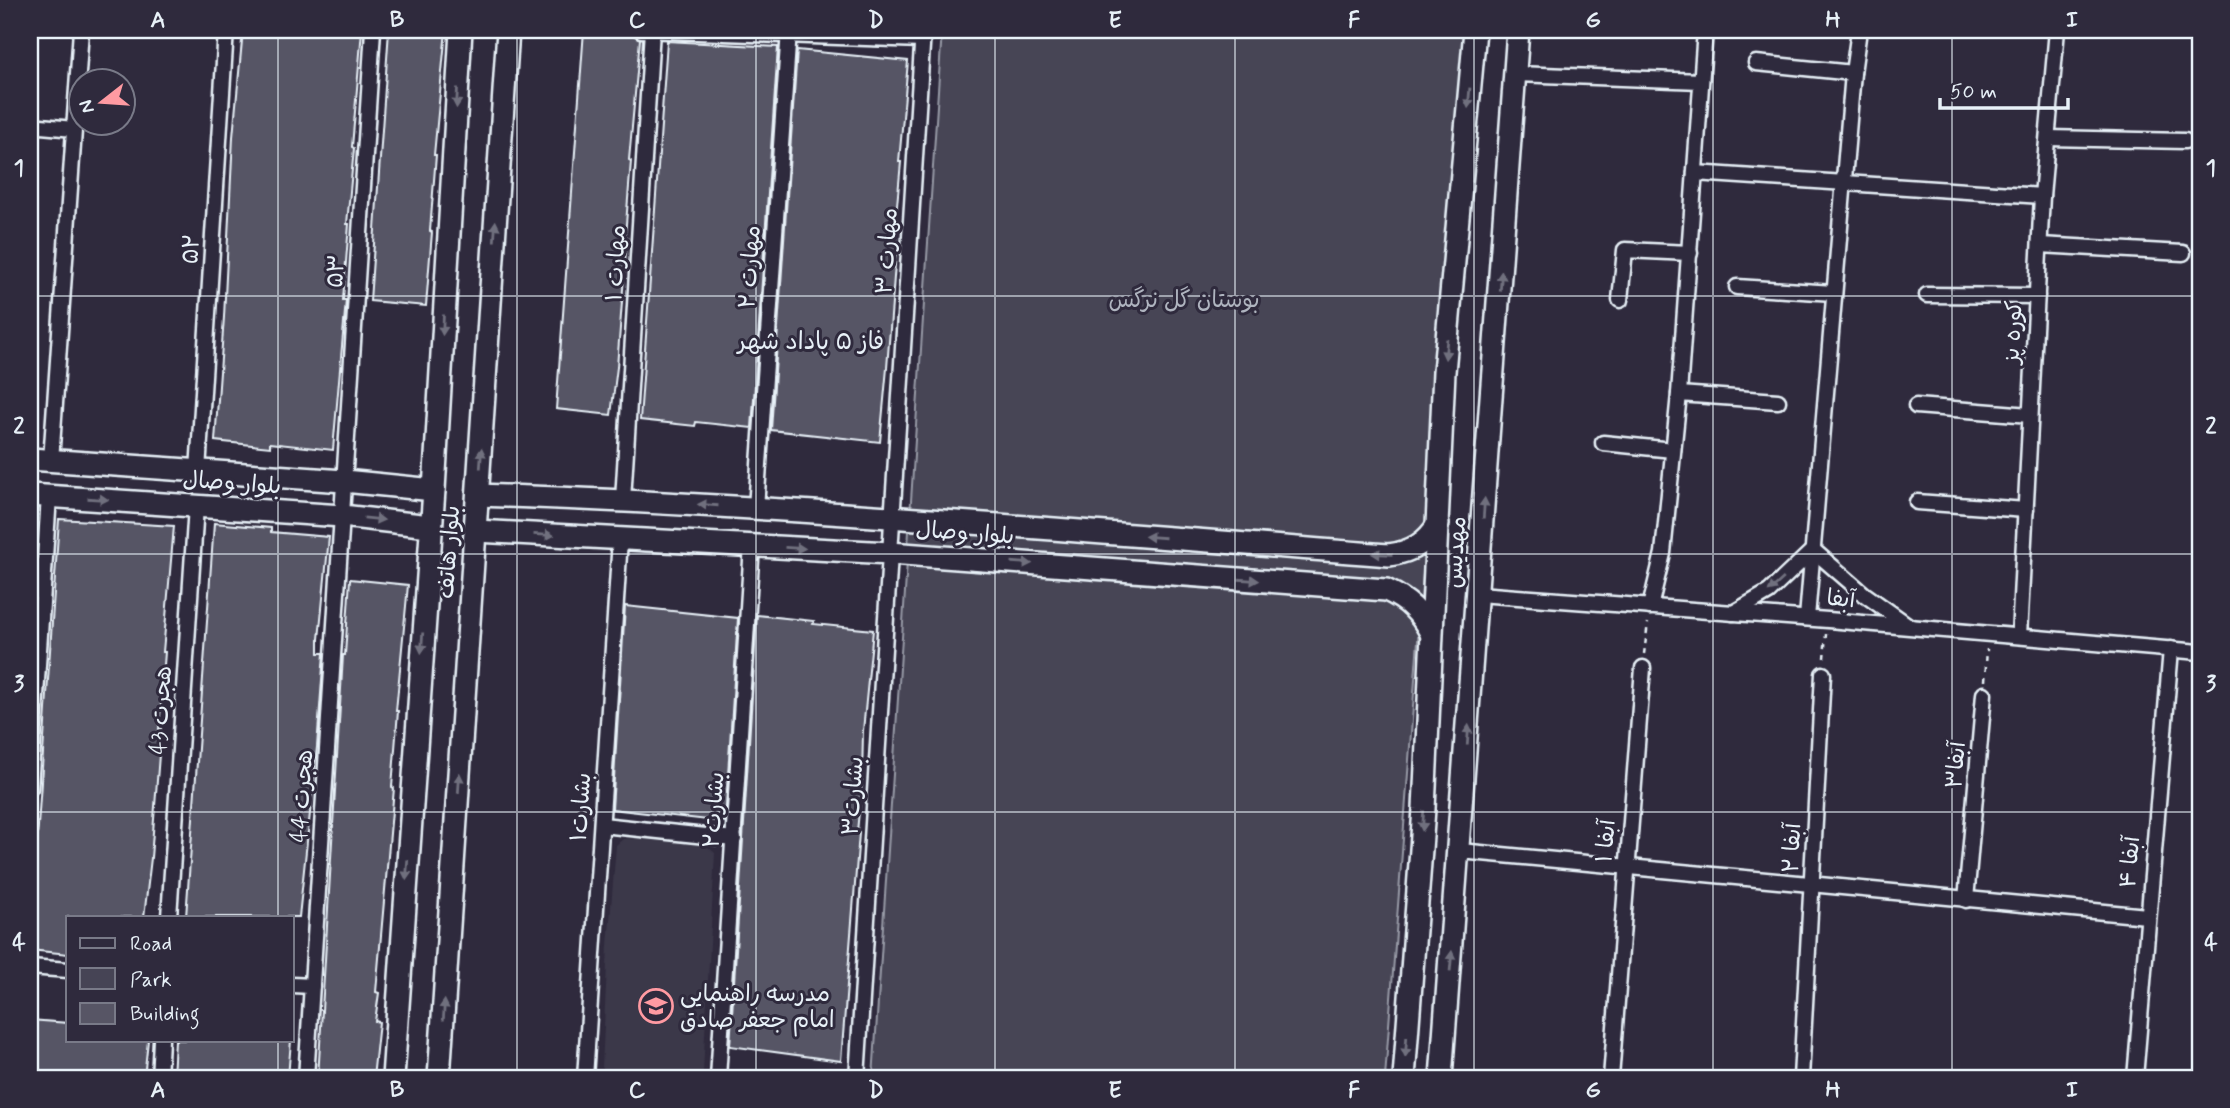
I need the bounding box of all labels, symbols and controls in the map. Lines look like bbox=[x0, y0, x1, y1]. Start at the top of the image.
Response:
text: A bbox=[150, 6, 166, 36]
text: B bbox=[390, 6, 405, 36]
text: C bbox=[629, 6, 646, 36]
text: D bbox=[868, 6, 884, 36]
text: E bbox=[1108, 6, 1122, 36]
text: F bbox=[1348, 6, 1360, 36]
text: G bbox=[1585, 6, 1601, 36]
text: H bbox=[1825, 6, 1841, 36]
text: I bbox=[2066, 6, 2078, 36]
north arrow bbox=[66, 66, 136, 136]
scale bar bbox=[1940, 66, 2067, 110]
text: 50 m bbox=[1950, 78, 1997, 106]
one-way arrow bbox=[451, 87, 462, 109]
one-way arrow bbox=[1463, 87, 1474, 109]
text: N bbox=[73, 97, 101, 116]
text: 1 bbox=[14, 154, 24, 184]
text: 1 bbox=[2206, 154, 2216, 184]
street label: مهارت ۳ bbox=[870, 207, 906, 296]
one-way arrow bbox=[490, 220, 501, 242]
street label: مهارت ۱ bbox=[600, 224, 634, 302]
street label: مهارت ۲ bbox=[733, 224, 769, 310]
street label: ۵۲ bbox=[176, 233, 208, 265]
street label: ۵۳ bbox=[321, 253, 353, 289]
one-way arrow bbox=[1496, 269, 1507, 291]
park label: بوستان گل نرگس bbox=[1108, 286, 1260, 316]
street label: کوره پز bbox=[1997, 300, 2031, 367]
one-way arrow bbox=[438, 314, 449, 336]
district label: فاز ۵ پاداد شهر bbox=[736, 327, 884, 358]
one-way arrow bbox=[1440, 338, 1451, 360]
text: 2 bbox=[13, 412, 25, 442]
text: 2 bbox=[2205, 412, 2217, 442]
one-way arrow bbox=[476, 447, 487, 469]
street label: بلوار وصال bbox=[182, 466, 282, 502]
one-way arrow bbox=[87, 494, 109, 505]
one-way arrow bbox=[1479, 496, 1490, 518]
one-way arrow bbox=[697, 500, 719, 511]
street label: بلوار هاتف bbox=[432, 504, 468, 600]
one-way arrow bbox=[363, 514, 385, 525]
street label: مهدیس bbox=[1440, 515, 1474, 589]
street label: بلوار وصال bbox=[915, 516, 1015, 552]
one-way arrow bbox=[533, 529, 555, 540]
one-way arrow bbox=[1144, 531, 1166, 542]
one-way arrow bbox=[785, 542, 807, 553]
one-way arrow bbox=[1371, 548, 1393, 559]
one-way arrow bbox=[1012, 557, 1034, 568]
one-way arrow bbox=[1239, 575, 1261, 586]
one-way arrow bbox=[1767, 577, 1784, 592]
street label: آبفا bbox=[1825, 584, 1858, 616]
one-way arrow bbox=[416, 632, 427, 654]
street label: هجرت 43 bbox=[144, 665, 180, 756]
text: 3 bbox=[14, 670, 25, 700]
text: 3 bbox=[2206, 670, 2217, 700]
one-way arrow bbox=[1463, 723, 1474, 745]
street label: آبفا۳ bbox=[1940, 739, 1974, 790]
street label: هجرت 44 bbox=[285, 749, 321, 844]
street label: بشارت۳ bbox=[836, 755, 872, 837]
street label: بشارت۲ bbox=[697, 771, 733, 849]
one-way arrow bbox=[454, 772, 465, 794]
street label: بشارت۱ bbox=[565, 772, 599, 843]
one-way arrow bbox=[1417, 810, 1428, 832]
street label: آبفا ۱ bbox=[1590, 817, 1624, 864]
street label: آبفا ۲ bbox=[1777, 821, 1809, 874]
street label: آبفا ۴ bbox=[2114, 834, 2148, 889]
one-way arrow bbox=[401, 859, 412, 881]
legend bbox=[66, 916, 294, 1042]
text: 4 bbox=[12, 928, 26, 958]
text: 4 bbox=[2204, 928, 2218, 958]
text: Road bbox=[130, 930, 172, 958]
one-way arrow bbox=[1446, 950, 1457, 972]
text: Park bbox=[130, 966, 172, 994]
place label: مدرسه راهنمایی امام جعفر صادق bbox=[680, 980, 835, 1037]
school or university icon: مدرسه راهنمایی امام جعفر صادق bbox=[637, 987, 675, 1025]
one-way arrow bbox=[439, 999, 450, 1021]
text: Building bbox=[130, 1000, 200, 1030]
one-way arrow bbox=[1400, 1037, 1411, 1059]
text: A bbox=[150, 1076, 166, 1106]
text: B bbox=[390, 1076, 405, 1106]
text: C bbox=[629, 1076, 646, 1106]
text: D bbox=[868, 1076, 884, 1106]
text: E bbox=[1108, 1076, 1122, 1106]
text: F bbox=[1348, 1076, 1360, 1106]
text: G bbox=[1585, 1076, 1601, 1106]
text: H bbox=[1825, 1076, 1841, 1106]
text: I bbox=[2066, 1076, 2078, 1106]

